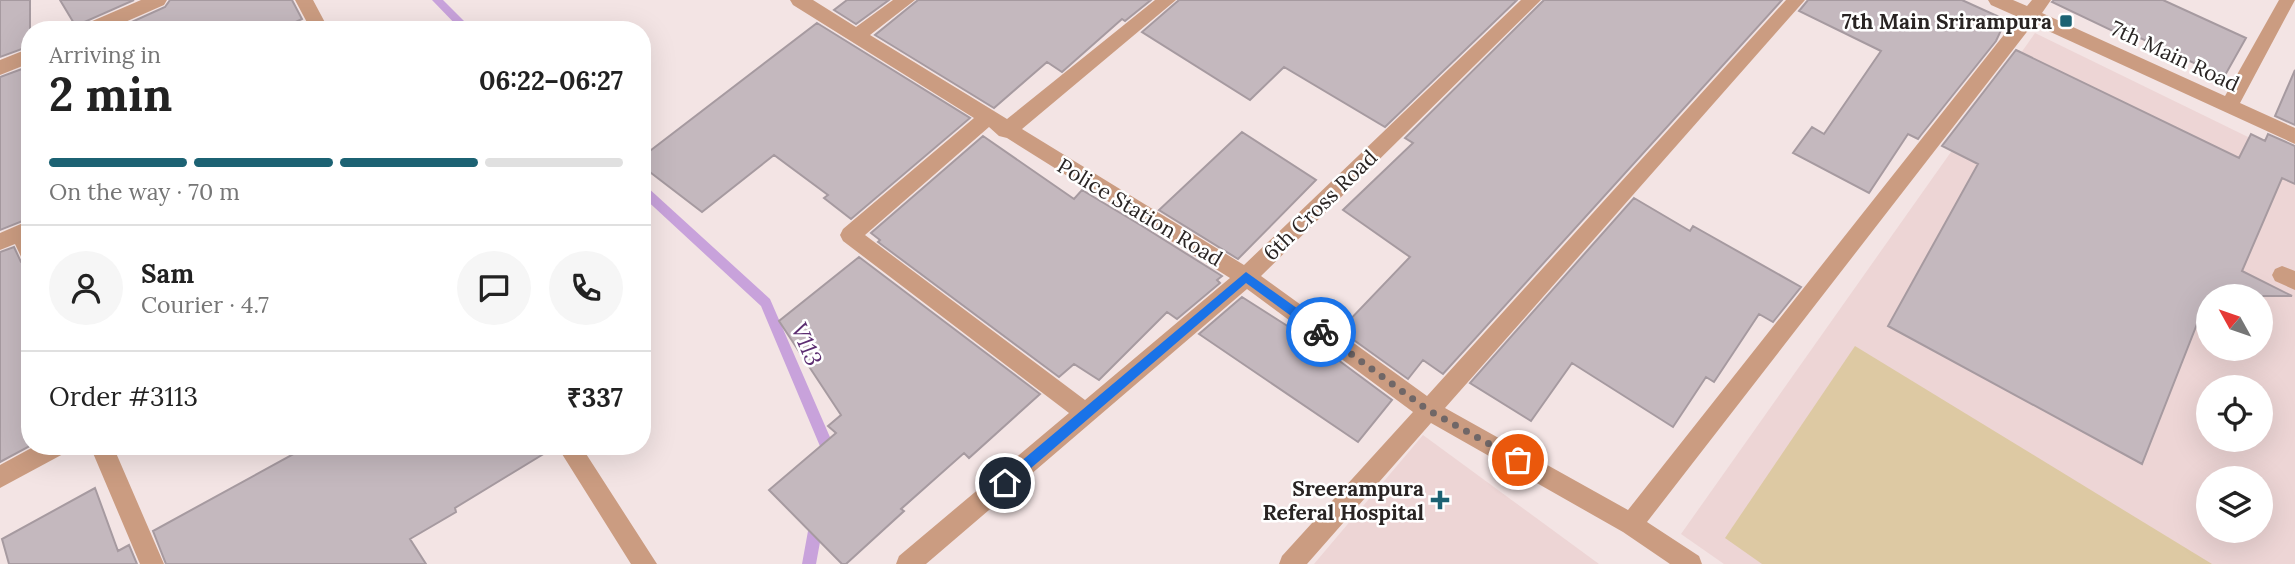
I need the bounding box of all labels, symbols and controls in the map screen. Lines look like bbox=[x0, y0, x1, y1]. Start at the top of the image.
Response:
place label: 7th Main Srirampura bbox=[1842, 8, 2052, 35]
marker: 7th Main Srirampura bbox=[2058, 13, 2074, 29]
street label: 7th Main Road bbox=[2106, 14, 2244, 98]
text: Arriving in bbox=[49, 40, 161, 69]
text: 06:22–06:27 bbox=[479, 64, 623, 97]
text: 2 min bbox=[49, 65, 172, 124]
street label: 6th Cross Road bbox=[1257, 144, 1383, 266]
street label: Police Station Road bbox=[1052, 152, 1228, 272]
text: On the way · 70 m bbox=[49, 177, 240, 206]
button: person bbox=[49, 251, 123, 325]
button: chat bbox=[457, 251, 531, 325]
button: phone bbox=[549, 251, 623, 325]
text: Sam bbox=[141, 257, 194, 290]
north arrow bbox=[2196, 284, 2273, 360]
map controls bbox=[2196, 284, 2273, 543]
text: Courier · 4.7 bbox=[141, 290, 269, 319]
courier bbox=[1286, 297, 1356, 367]
icon: bike bbox=[1302, 313, 1340, 351]
water label: V113 bbox=[785, 318, 829, 370]
button: locate bbox=[2196, 375, 2273, 452]
text: Order #3113 bbox=[49, 380, 198, 413]
text: ₹337 bbox=[567, 381, 623, 414]
pin bbox=[1488, 430, 1548, 490]
icon: bag bbox=[1499, 441, 1537, 479]
pin bbox=[975, 453, 1035, 513]
icon: home bbox=[986, 464, 1024, 502]
button: layers bbox=[2196, 466, 2273, 543]
place label: Sreerampura Referal Hospital bbox=[1263, 475, 1424, 526]
marker: Sreerampura Referal Hospital bbox=[1430, 490, 1450, 510]

